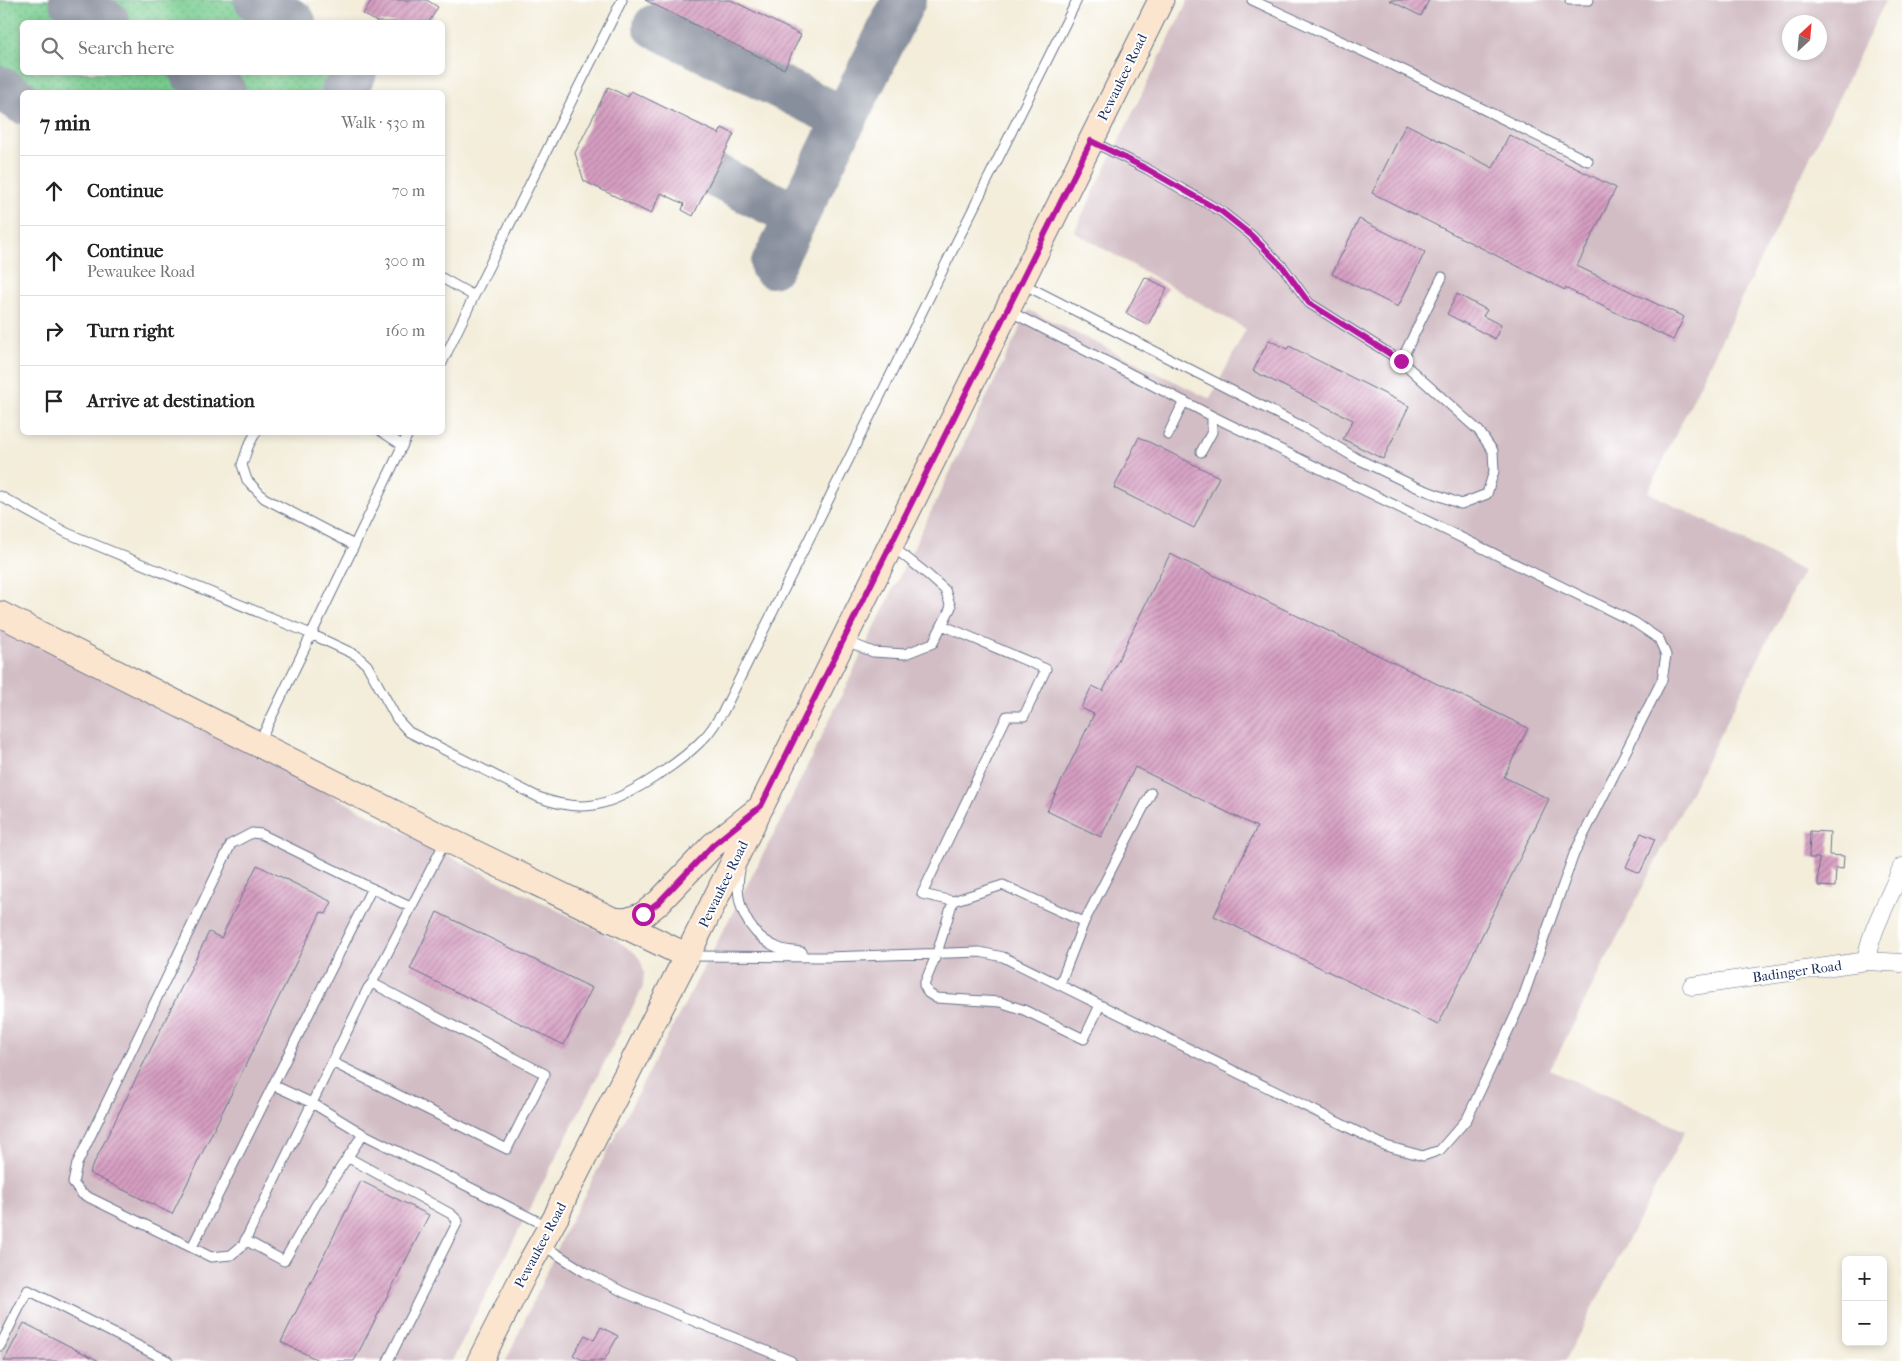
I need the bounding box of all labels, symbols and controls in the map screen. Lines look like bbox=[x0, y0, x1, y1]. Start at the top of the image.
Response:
north arrow bbox=[1782, 15, 1827, 60]
search box bbox=[20, 20, 445, 75]
street label: Pewaukee Road bbox=[1094, 31, 1151, 123]
icon: search bbox=[38, 34, 66, 62]
text: Search here bbox=[78, 37, 174, 59]
text: 7 min bbox=[40, 111, 91, 135]
text: Walk · 530 m bbox=[341, 113, 425, 132]
icon: ahead bbox=[40, 177, 68, 205]
text: Continue bbox=[87, 180, 163, 202]
text: 70 m bbox=[392, 181, 425, 200]
text: Continue bbox=[87, 240, 163, 262]
icon: ahead bbox=[40, 247, 68, 275]
text: 300 m bbox=[384, 251, 425, 270]
text: Pewaukee Road bbox=[87, 262, 195, 281]
icon: right bbox=[40, 317, 68, 345]
text: Turn right bbox=[87, 320, 174, 342]
text: 160 m bbox=[385, 321, 425, 340]
route end bbox=[1390, 350, 1413, 373]
icon: arrive bbox=[40, 387, 68, 415]
text: Arrive at destination bbox=[87, 390, 255, 412]
street label: Pewaukee Road bbox=[695, 838, 752, 930]
route start bbox=[632, 903, 655, 926]
street label: Badinger Road bbox=[1751, 957, 1843, 986]
street label: Pewaukee Road bbox=[511, 1199, 570, 1291]
map controls bbox=[1842, 1256, 1887, 1346]
button: + bbox=[1842, 1256, 1887, 1301]
button: − bbox=[1842, 1301, 1887, 1346]

